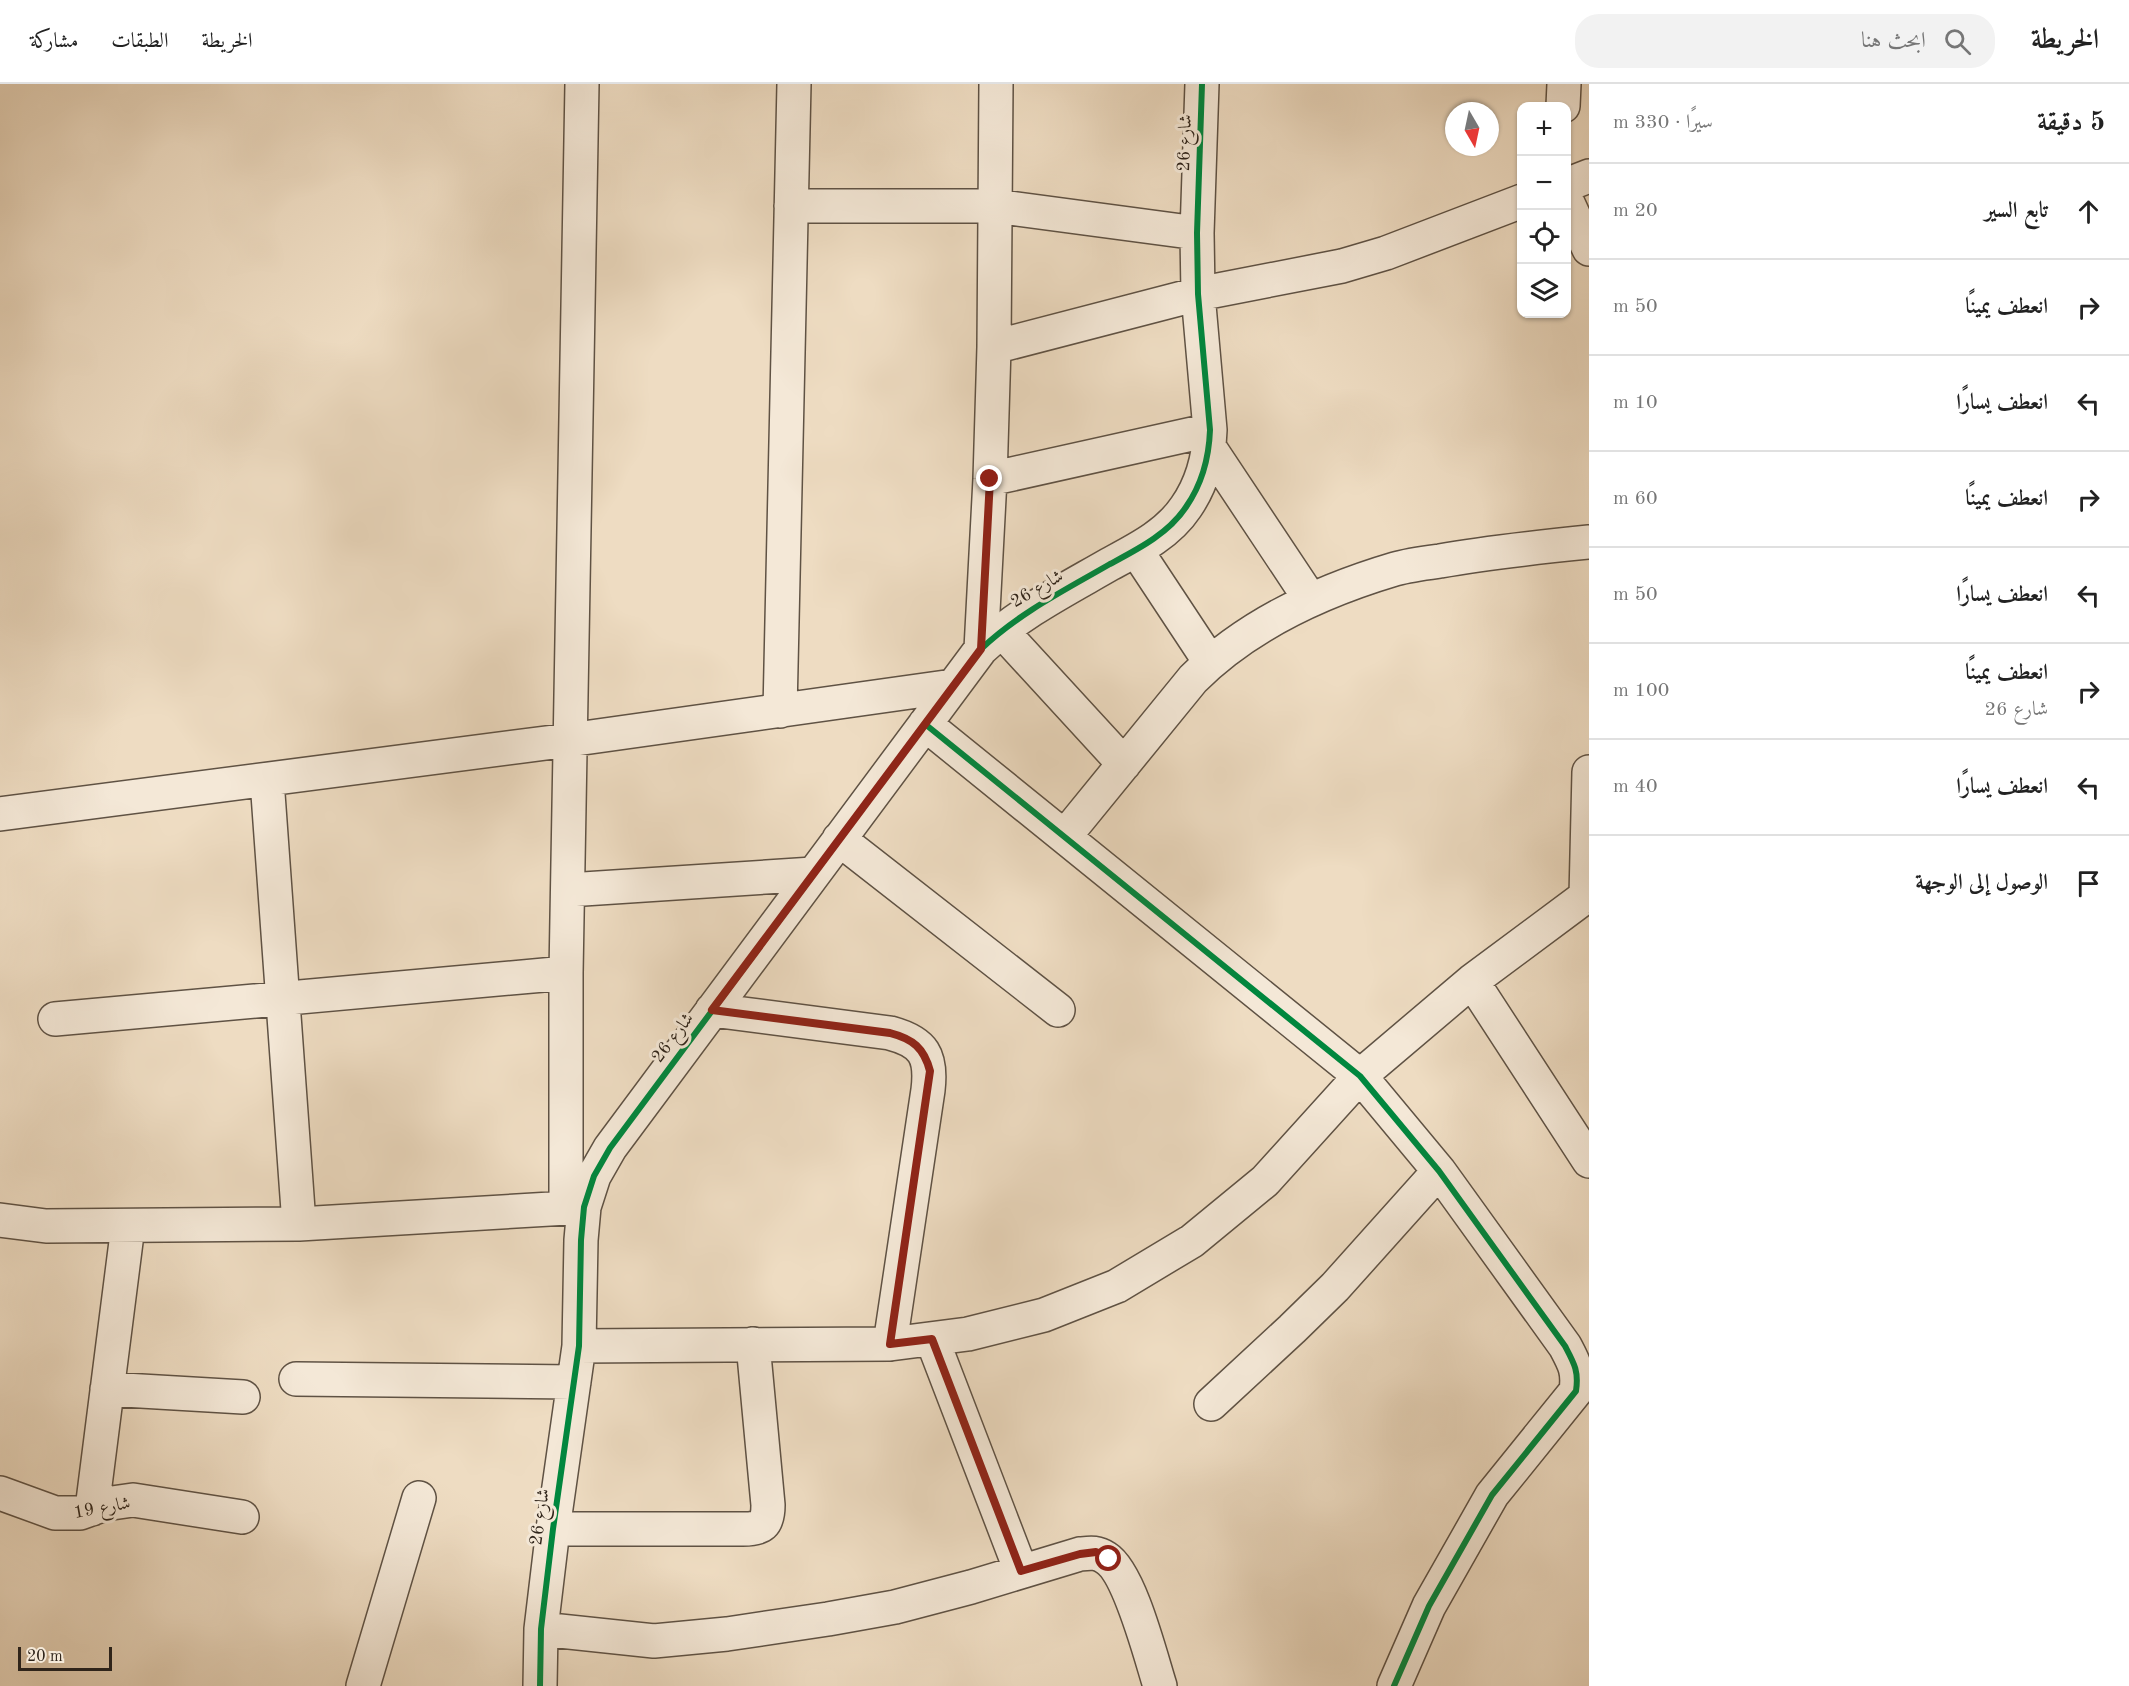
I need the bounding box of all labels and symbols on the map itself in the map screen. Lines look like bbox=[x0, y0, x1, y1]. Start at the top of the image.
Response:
north arrow bbox=[1445, 102, 1499, 156]
street label: شارع 26 bbox=[1175, 114, 1200, 172]
route end bbox=[976, 465, 1002, 491]
street label: شارع 26 bbox=[1008, 567, 1069, 615]
street label: شارع 26 bbox=[649, 1010, 701, 1069]
street label: شارع 26 bbox=[527, 1487, 558, 1547]
street label: شارع 19 bbox=[72, 1494, 133, 1527]
route start bbox=[1095, 1545, 1121, 1571]
scale bar bbox=[18, 1644, 112, 1672]

